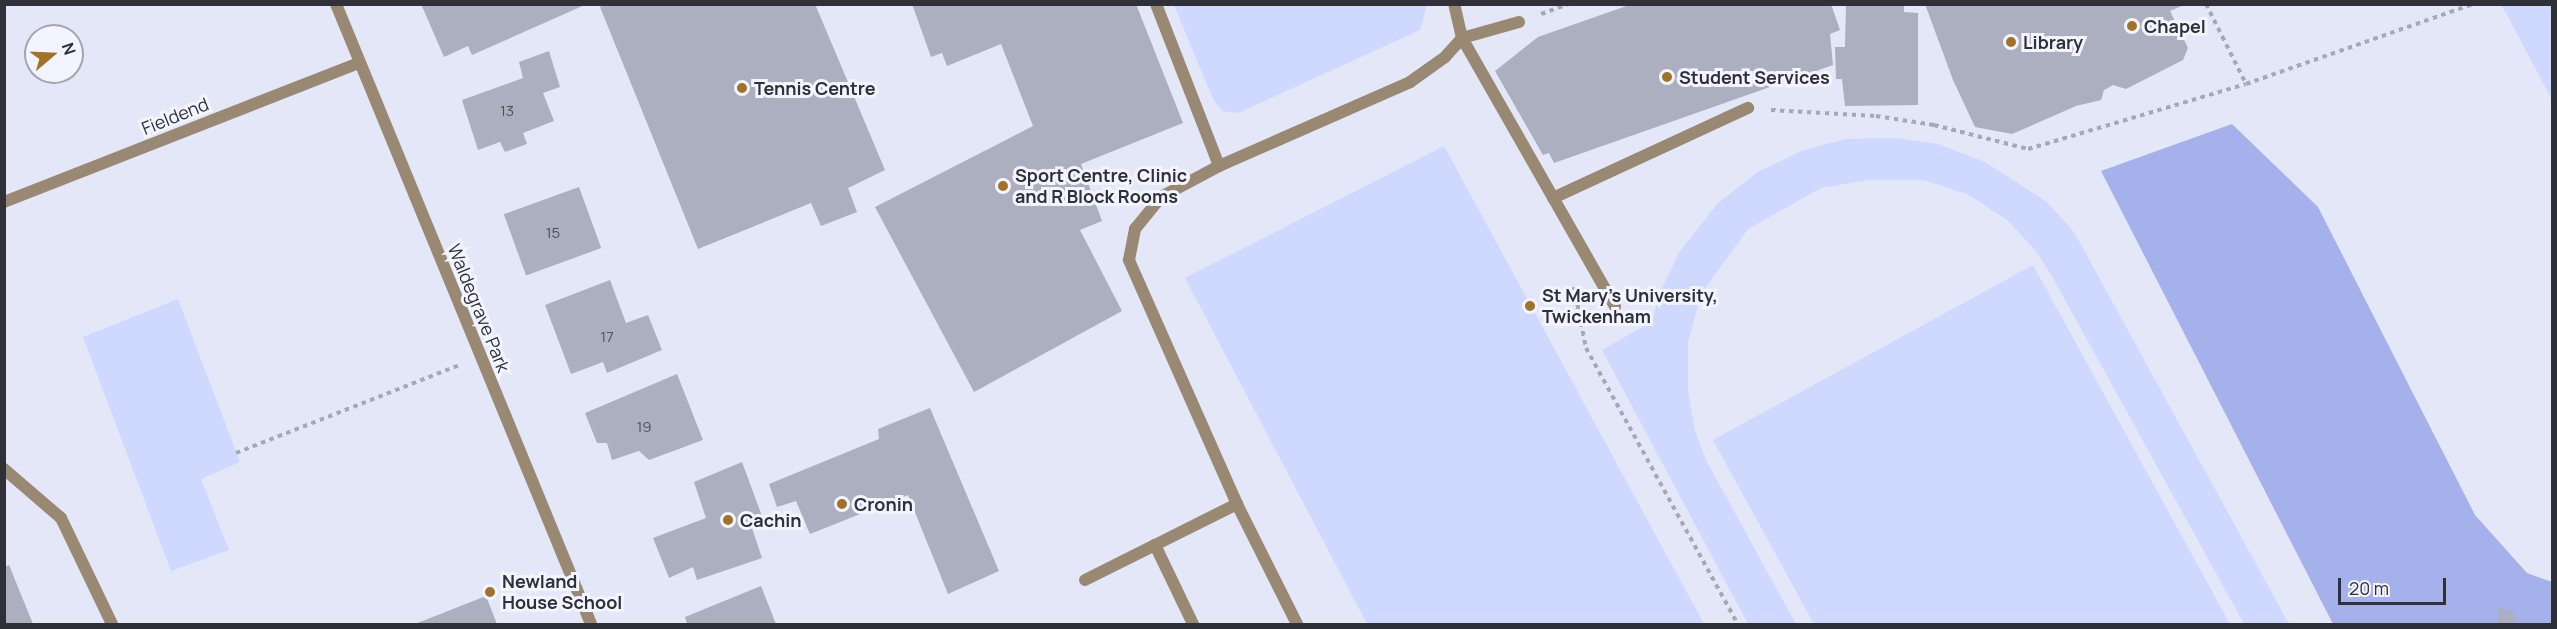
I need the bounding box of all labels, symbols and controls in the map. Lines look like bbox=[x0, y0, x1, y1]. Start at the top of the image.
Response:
place label: Chapel bbox=[2144, 15, 2206, 37]
marker: Chapel bbox=[2125, 19, 2139, 33]
north arrow bbox=[24, 24, 84, 84]
place label: Library bbox=[2023, 31, 2083, 53]
marker: Library bbox=[2004, 35, 2018, 49]
text: N bbox=[57, 40, 81, 58]
place label: Student Services bbox=[1679, 66, 1830, 88]
marker: Student Services bbox=[1660, 70, 1674, 84]
place label: Tennis Centre bbox=[754, 77, 876, 99]
marker: Tennis Centre bbox=[735, 81, 749, 95]
street label: Fieldend bbox=[138, 93, 212, 139]
house number: 13 bbox=[500, 102, 514, 120]
place label: Sport Centre, Clinic and R Block Rooms bbox=[1015, 165, 1187, 207]
marker: Sport Centre, Clinic and R Block Rooms bbox=[996, 179, 1010, 193]
house number: 15 bbox=[546, 224, 560, 242]
street label: Waldegrave Park bbox=[443, 241, 515, 375]
place label: St Mary's University, Twickenham bbox=[1542, 285, 1717, 328]
marker: St Mary's University, Twickenham bbox=[1523, 299, 1537, 313]
house number: 17 bbox=[600, 328, 614, 346]
house number: 19 bbox=[636, 418, 652, 436]
place label: Cronin bbox=[854, 493, 913, 515]
marker: Cronin bbox=[835, 497, 849, 511]
place label: Cachin bbox=[740, 509, 802, 531]
marker: Cachin bbox=[721, 513, 735, 527]
scale bar bbox=[2341, 566, 2449, 604]
place label: Newland House School bbox=[502, 571, 622, 614]
text: 20 m bbox=[2349, 576, 2389, 600]
marker: Newland House School bbox=[483, 585, 497, 599]

